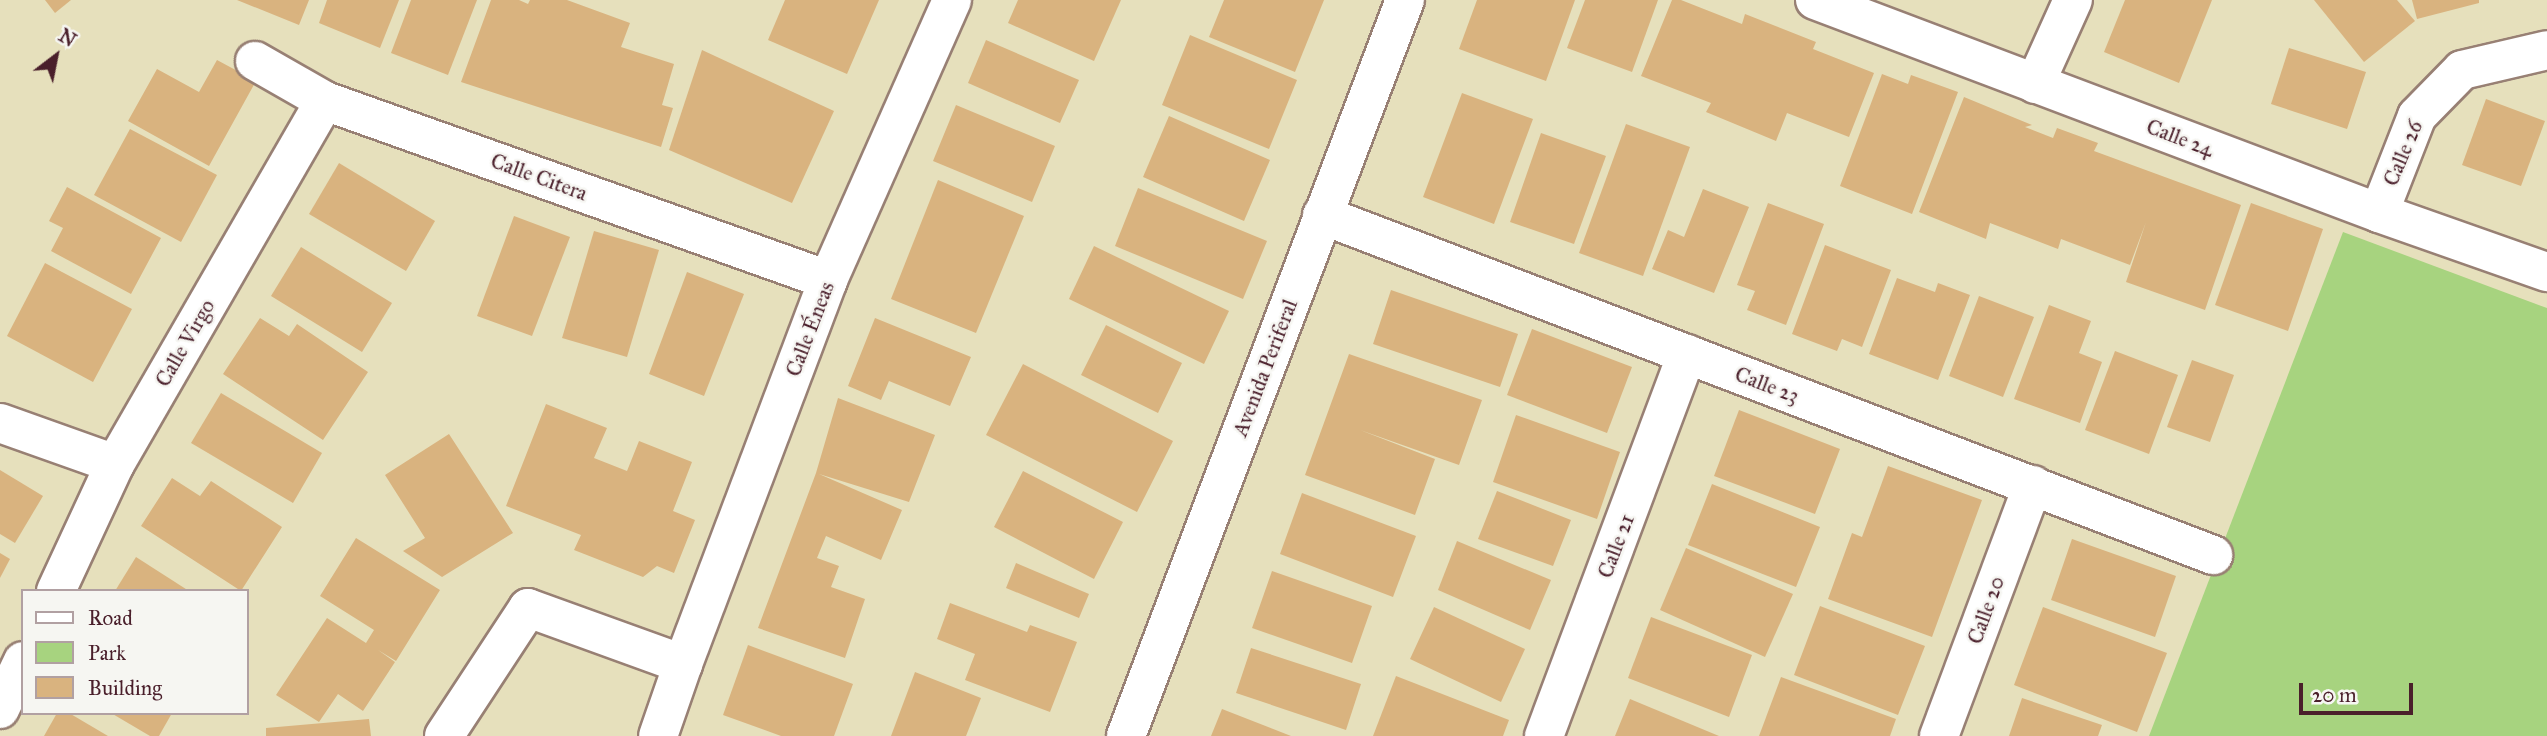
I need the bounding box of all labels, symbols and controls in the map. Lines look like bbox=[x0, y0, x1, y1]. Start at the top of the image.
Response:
north arrow bbox=[21, 21, 91, 91]
text: N bbox=[54, 24, 80, 52]
street label: Calle 24 bbox=[2143, 114, 2217, 162]
street label: Calle 26 bbox=[2378, 116, 2428, 190]
street label: Calle Citera bbox=[487, 148, 591, 206]
street label: Calle Éneas bbox=[780, 278, 840, 380]
street label: Calle Virgo bbox=[150, 295, 220, 391]
street label: Avenida Periferal bbox=[1227, 296, 1303, 440]
street label: Calle 23 bbox=[1731, 361, 1803, 409]
street label: Calle 21 bbox=[1592, 510, 1640, 582]
street label: Calle 20 bbox=[1962, 573, 2010, 647]
legend bbox=[21, 589, 248, 715]
text: Road bbox=[88, 605, 133, 631]
text: Park bbox=[88, 640, 126, 666]
scale bar bbox=[2302, 670, 2416, 714]
text: Building bbox=[88, 675, 162, 701]
text: 20 m bbox=[2312, 682, 2357, 708]

